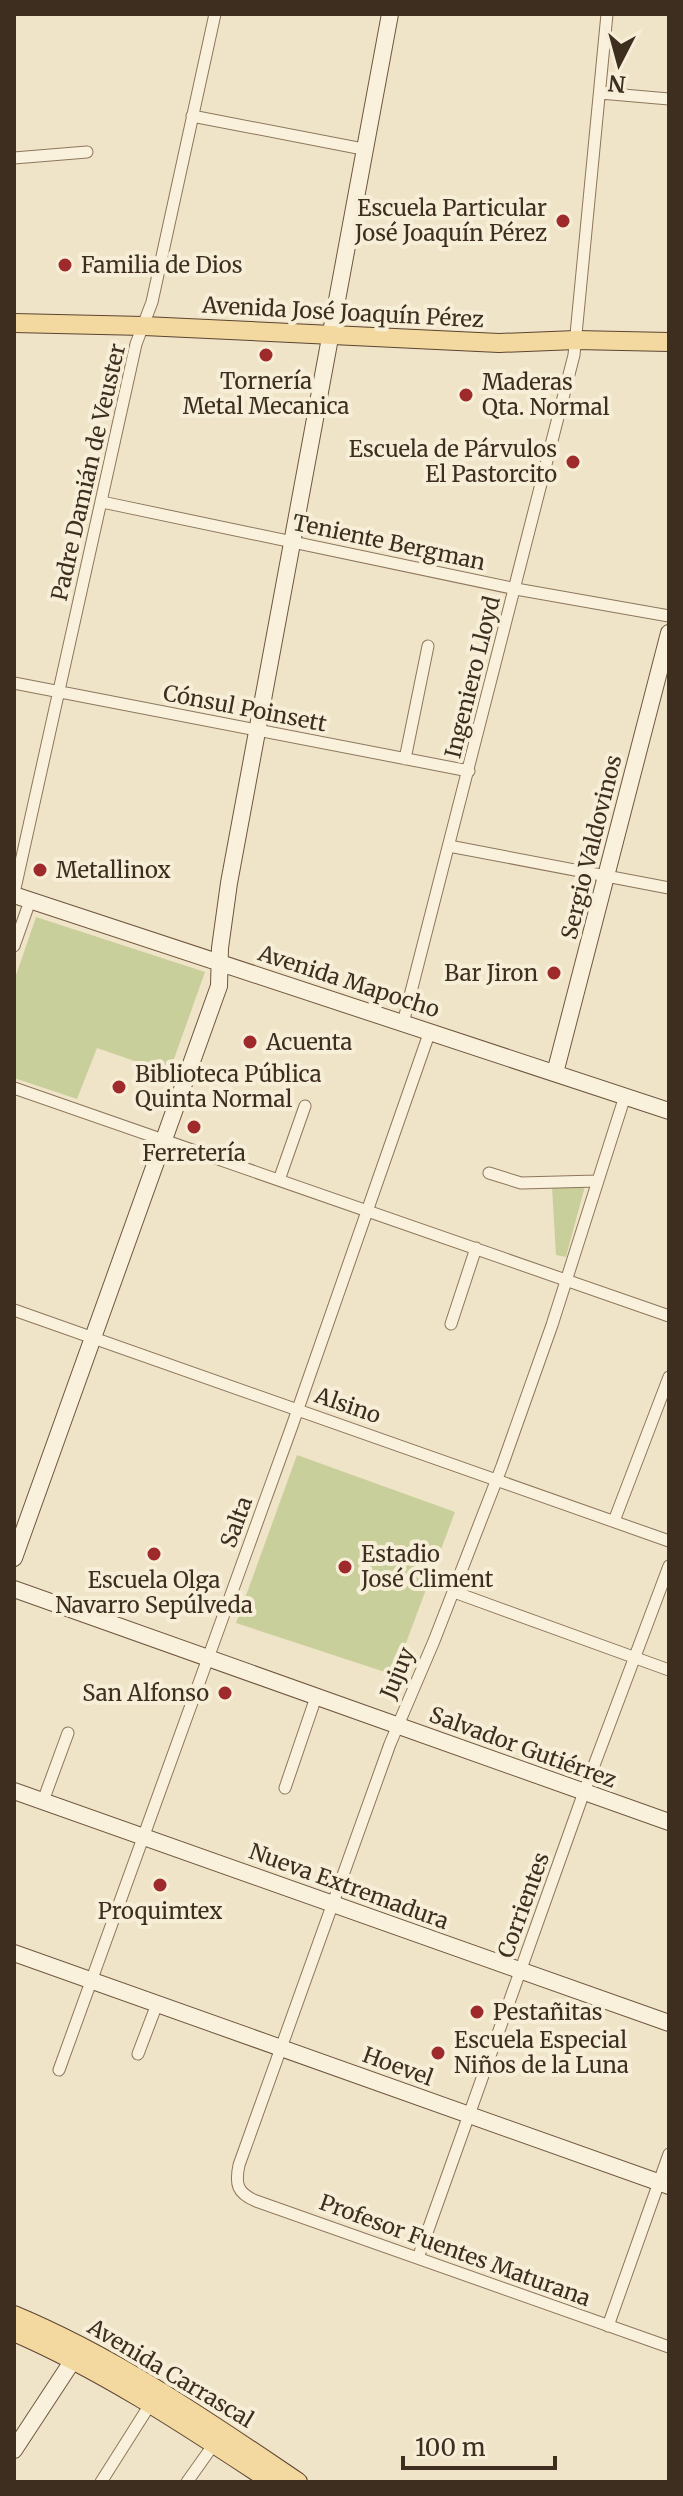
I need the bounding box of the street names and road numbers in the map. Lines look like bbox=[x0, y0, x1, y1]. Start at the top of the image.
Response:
street label: Avenida José Joaquín Pérez bbox=[200, 291, 485, 333]
street label: Padre Damián de Veuster bbox=[45, 341, 131, 603]
street label: Teniente Bergman bbox=[290, 508, 488, 576]
street label: Ingeniero Lloyd bbox=[438, 593, 506, 761]
street label: Cónsul Poinsett bbox=[161, 678, 329, 738]
street label: Sergio Valdovinos bbox=[555, 752, 627, 942]
street label: Avenida Mapocho bbox=[254, 938, 443, 1024]
street label: Alsino bbox=[310, 1380, 385, 1429]
street label: Salta bbox=[214, 1492, 258, 1551]
street label: Jujuy bbox=[373, 1643, 420, 1704]
street label: Salvador Gutiérrez bbox=[426, 1700, 620, 1794]
street label: Nueva Extremadura bbox=[245, 1837, 453, 1935]
street label: Corrientes bbox=[491, 1848, 555, 1962]
street label: Hoevel bbox=[359, 2040, 437, 2092]
street label: Profesor Fuentes Maturana bbox=[316, 2188, 595, 2312]
street label: Avenida Carrascal bbox=[82, 2312, 259, 2434]

